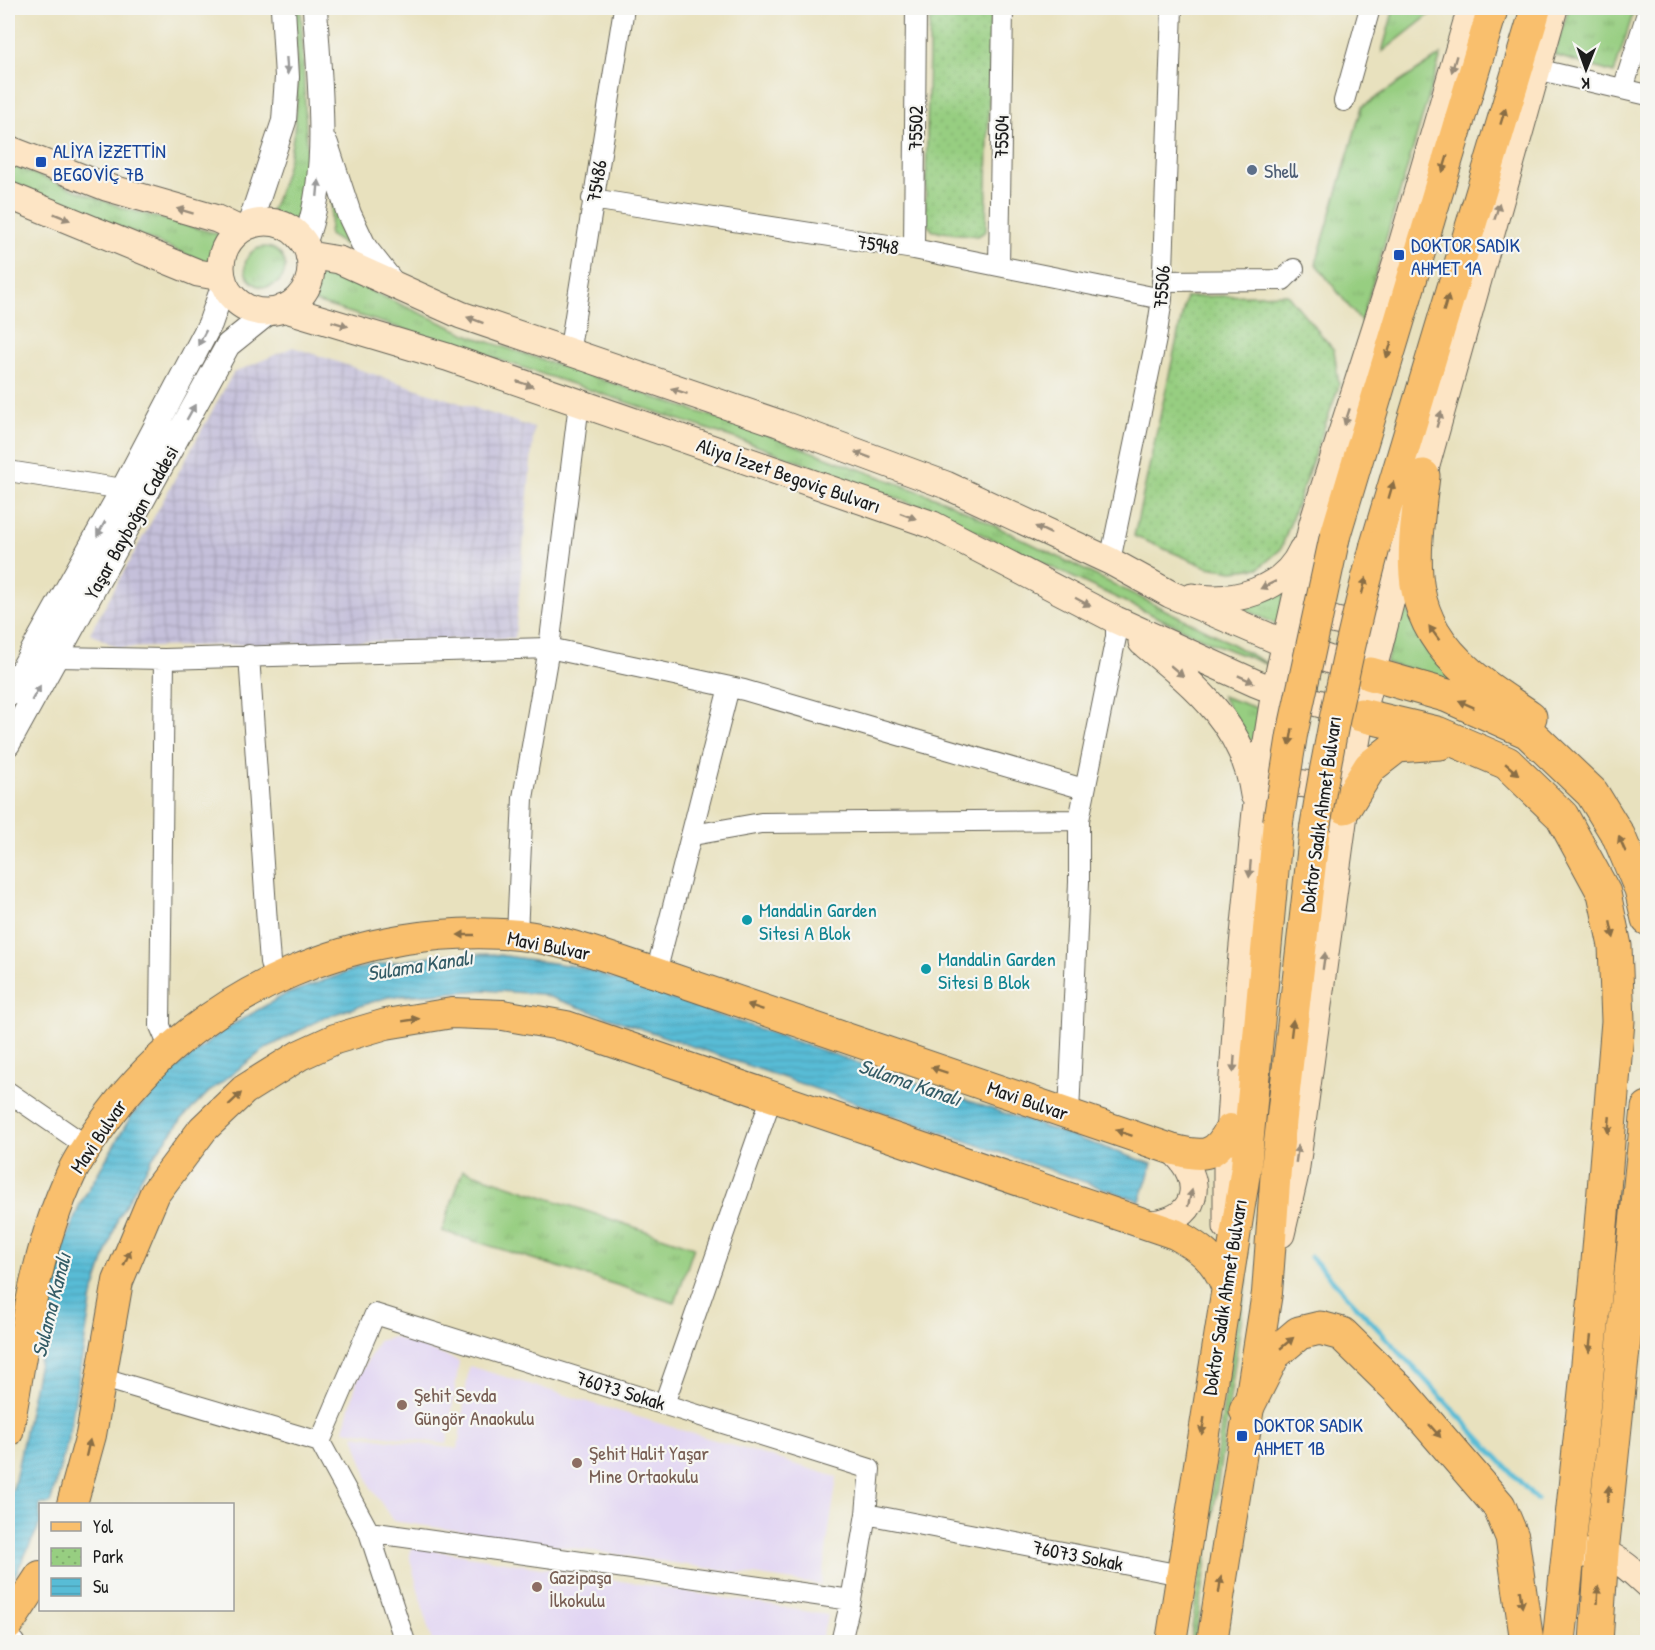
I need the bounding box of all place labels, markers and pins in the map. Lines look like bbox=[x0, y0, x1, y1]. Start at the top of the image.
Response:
place label: ALİYA İZZETTİN BEGOVİÇ 7B bbox=[53, 137, 166, 187]
marker: ALİYA İZZETTİN BEGOVİÇ 7B bbox=[34, 155, 48, 169]
place label: Shell bbox=[1264, 157, 1299, 184]
marker: Shell bbox=[1245, 163, 1259, 177]
place label: DOKTOR SADIK AHMET 1A bbox=[1411, 231, 1520, 281]
marker: DOKTOR SADIK AHMET 1A bbox=[1392, 248, 1406, 262]
place label: Mandalin Garden Sitesi A Blok bbox=[759, 896, 877, 946]
marker: Mandalin Garden Sitesi A Blok bbox=[740, 913, 754, 927]
place label: Mandalin Garden Sitesi B Blok bbox=[938, 945, 1056, 995]
marker: Mandalin Garden Sitesi B Blok bbox=[919, 962, 933, 976]
place label: Şehit Sevda Güngör Anaokulu bbox=[414, 1381, 534, 1431]
marker: Şehit Sevda Güngör Anaokulu bbox=[395, 1398, 409, 1412]
place label: DOKTOR SADIK AHMET 1B bbox=[1254, 1411, 1363, 1461]
marker: DOKTOR SADIK AHMET 1B bbox=[1235, 1429, 1249, 1443]
place label: Şehit Halit Yaşar Mine Ortaokulu bbox=[589, 1439, 709, 1489]
marker: Şehit Halit Yaşar Mine Ortaokulu bbox=[570, 1456, 584, 1470]
place label: Gazipaşa İlkokulu bbox=[549, 1563, 612, 1613]
marker: Gazipaşa İlkokulu bbox=[530, 1580, 544, 1594]

